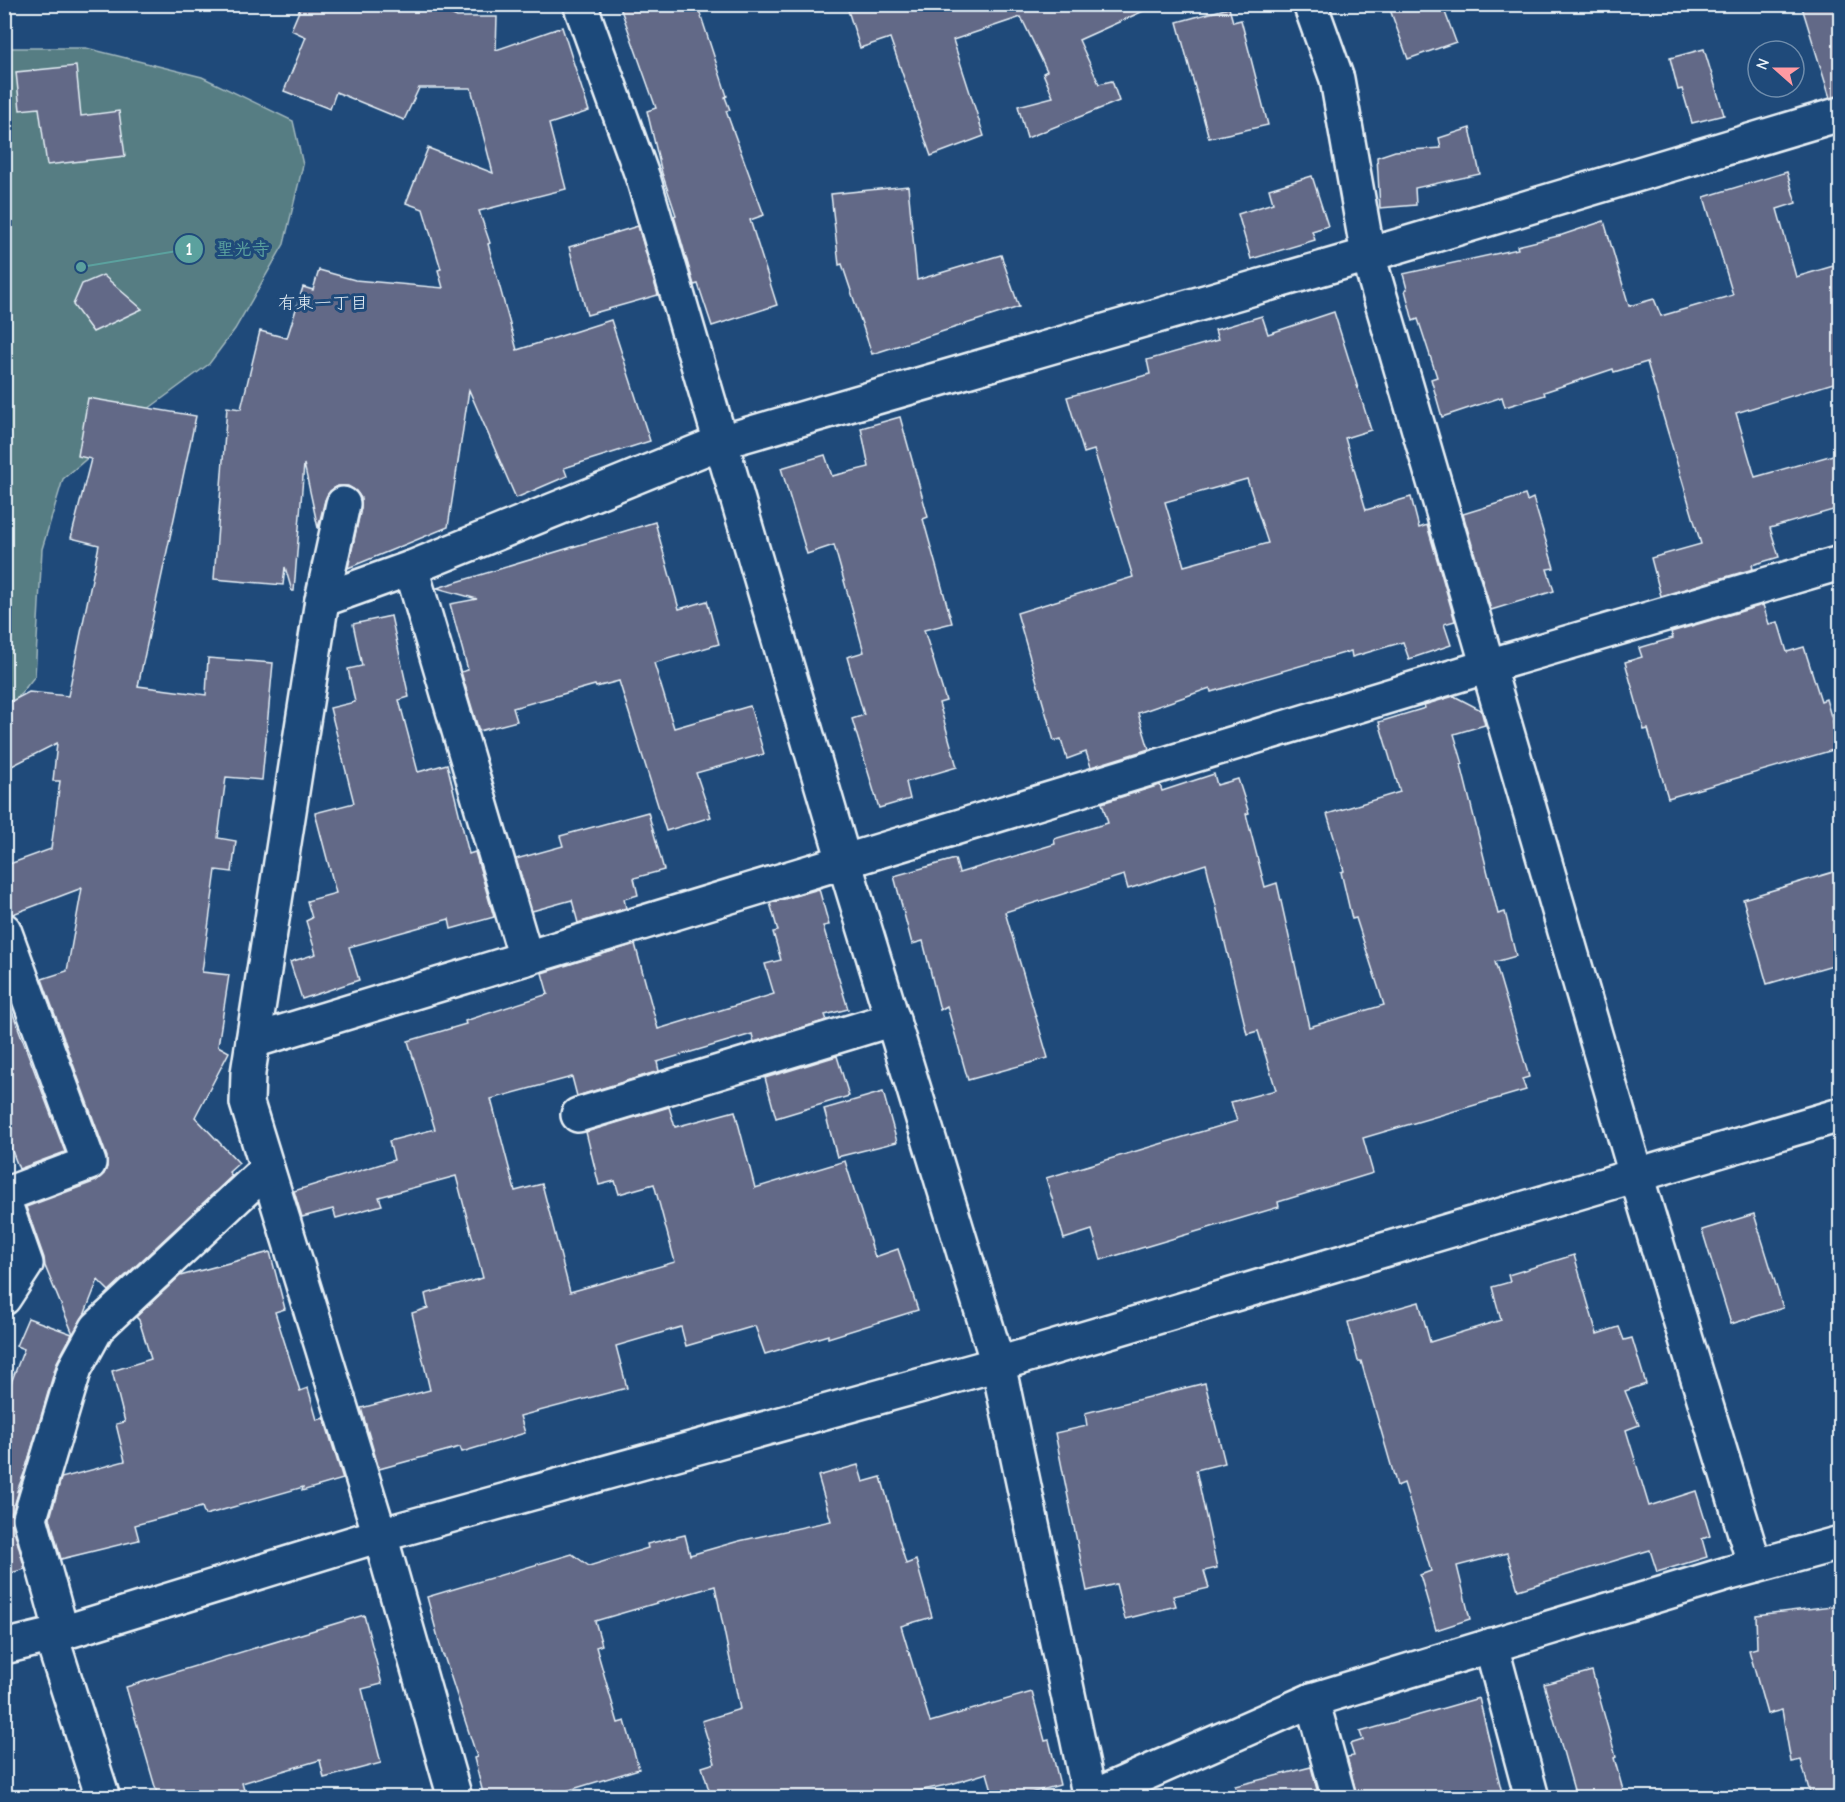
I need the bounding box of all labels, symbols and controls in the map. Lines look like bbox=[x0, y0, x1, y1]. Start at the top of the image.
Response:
north arrow bbox=[1746, 39, 1806, 99]
text: N bbox=[1753, 56, 1773, 72]
callout: 聖光寺 bbox=[174, 231, 282, 267]
text: 1 bbox=[185, 239, 193, 260]
text: 聖光寺 bbox=[216, 239, 270, 260]
district label: 有東一丁目 bbox=[278, 293, 368, 314]

